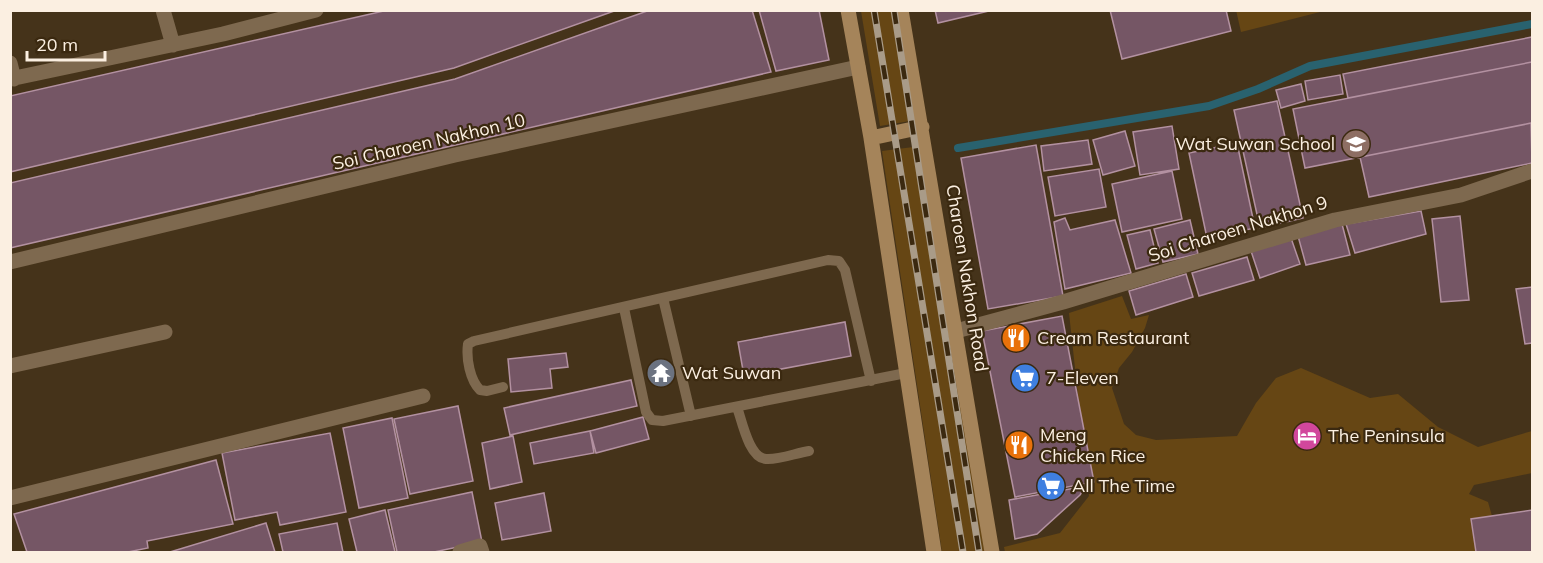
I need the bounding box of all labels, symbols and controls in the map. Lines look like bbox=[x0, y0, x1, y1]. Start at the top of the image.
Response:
scale bar bbox=[27, 24, 105, 62]
text: 20 m bbox=[36, 33, 78, 56]
street label: Soi Charoen Nakhon 10 bbox=[330, 108, 527, 175]
school or university icon: Wat Suwan School bbox=[1340, 128, 1372, 160]
place label: Wat Suwan School bbox=[1176, 132, 1335, 155]
street label: Charoen Nakhon Road bbox=[941, 183, 994, 373]
street label: Soi Charoen Nakhon 9 bbox=[1145, 190, 1330, 267]
restaurant icon: Cream Restaurant bbox=[1000, 322, 1032, 354]
place label: Cream Restaurant bbox=[1037, 326, 1189, 349]
temple icon: Wat Suwan bbox=[645, 357, 677, 389]
place label: Wat Suwan bbox=[682, 361, 781, 384]
supermarket icon: 7-Eleven bbox=[1009, 362, 1041, 394]
place label: 7-Eleven bbox=[1046, 366, 1119, 389]
hotel icon: The Peninsula bbox=[1291, 420, 1323, 452]
place label: Meng Chicken Rice bbox=[1040, 423, 1145, 467]
place label: The Peninsula bbox=[1328, 424, 1445, 447]
restaurant icon: Meng Chicken Rice bbox=[1003, 429, 1035, 461]
supermarket icon: All The Time bbox=[1035, 470, 1067, 502]
place label: All The Time bbox=[1072, 474, 1175, 497]

